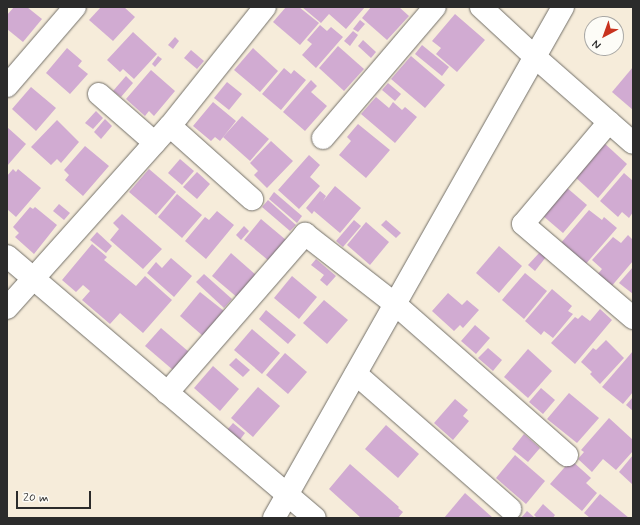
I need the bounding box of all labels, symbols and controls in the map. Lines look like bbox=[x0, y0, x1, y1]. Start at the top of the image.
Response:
north arrow bbox=[584, 16, 624, 56]
text: N bbox=[589, 37, 604, 52]
scale bar bbox=[18, 483, 93, 509]
text: 20 m bbox=[23, 490, 49, 506]

